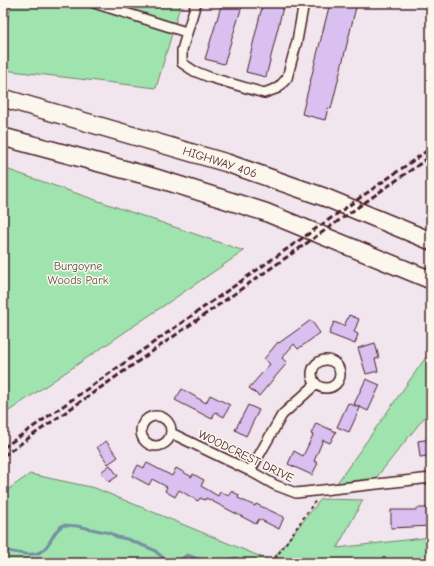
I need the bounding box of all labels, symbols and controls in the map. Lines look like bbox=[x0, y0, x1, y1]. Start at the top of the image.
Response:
street label: HIGHWAY 406 bbox=[181, 143, 259, 181]
park label: Burgoyne Woods Park bbox=[48, 259, 109, 287]
street label: WOODCREST DRIVE bbox=[196, 427, 296, 485]

